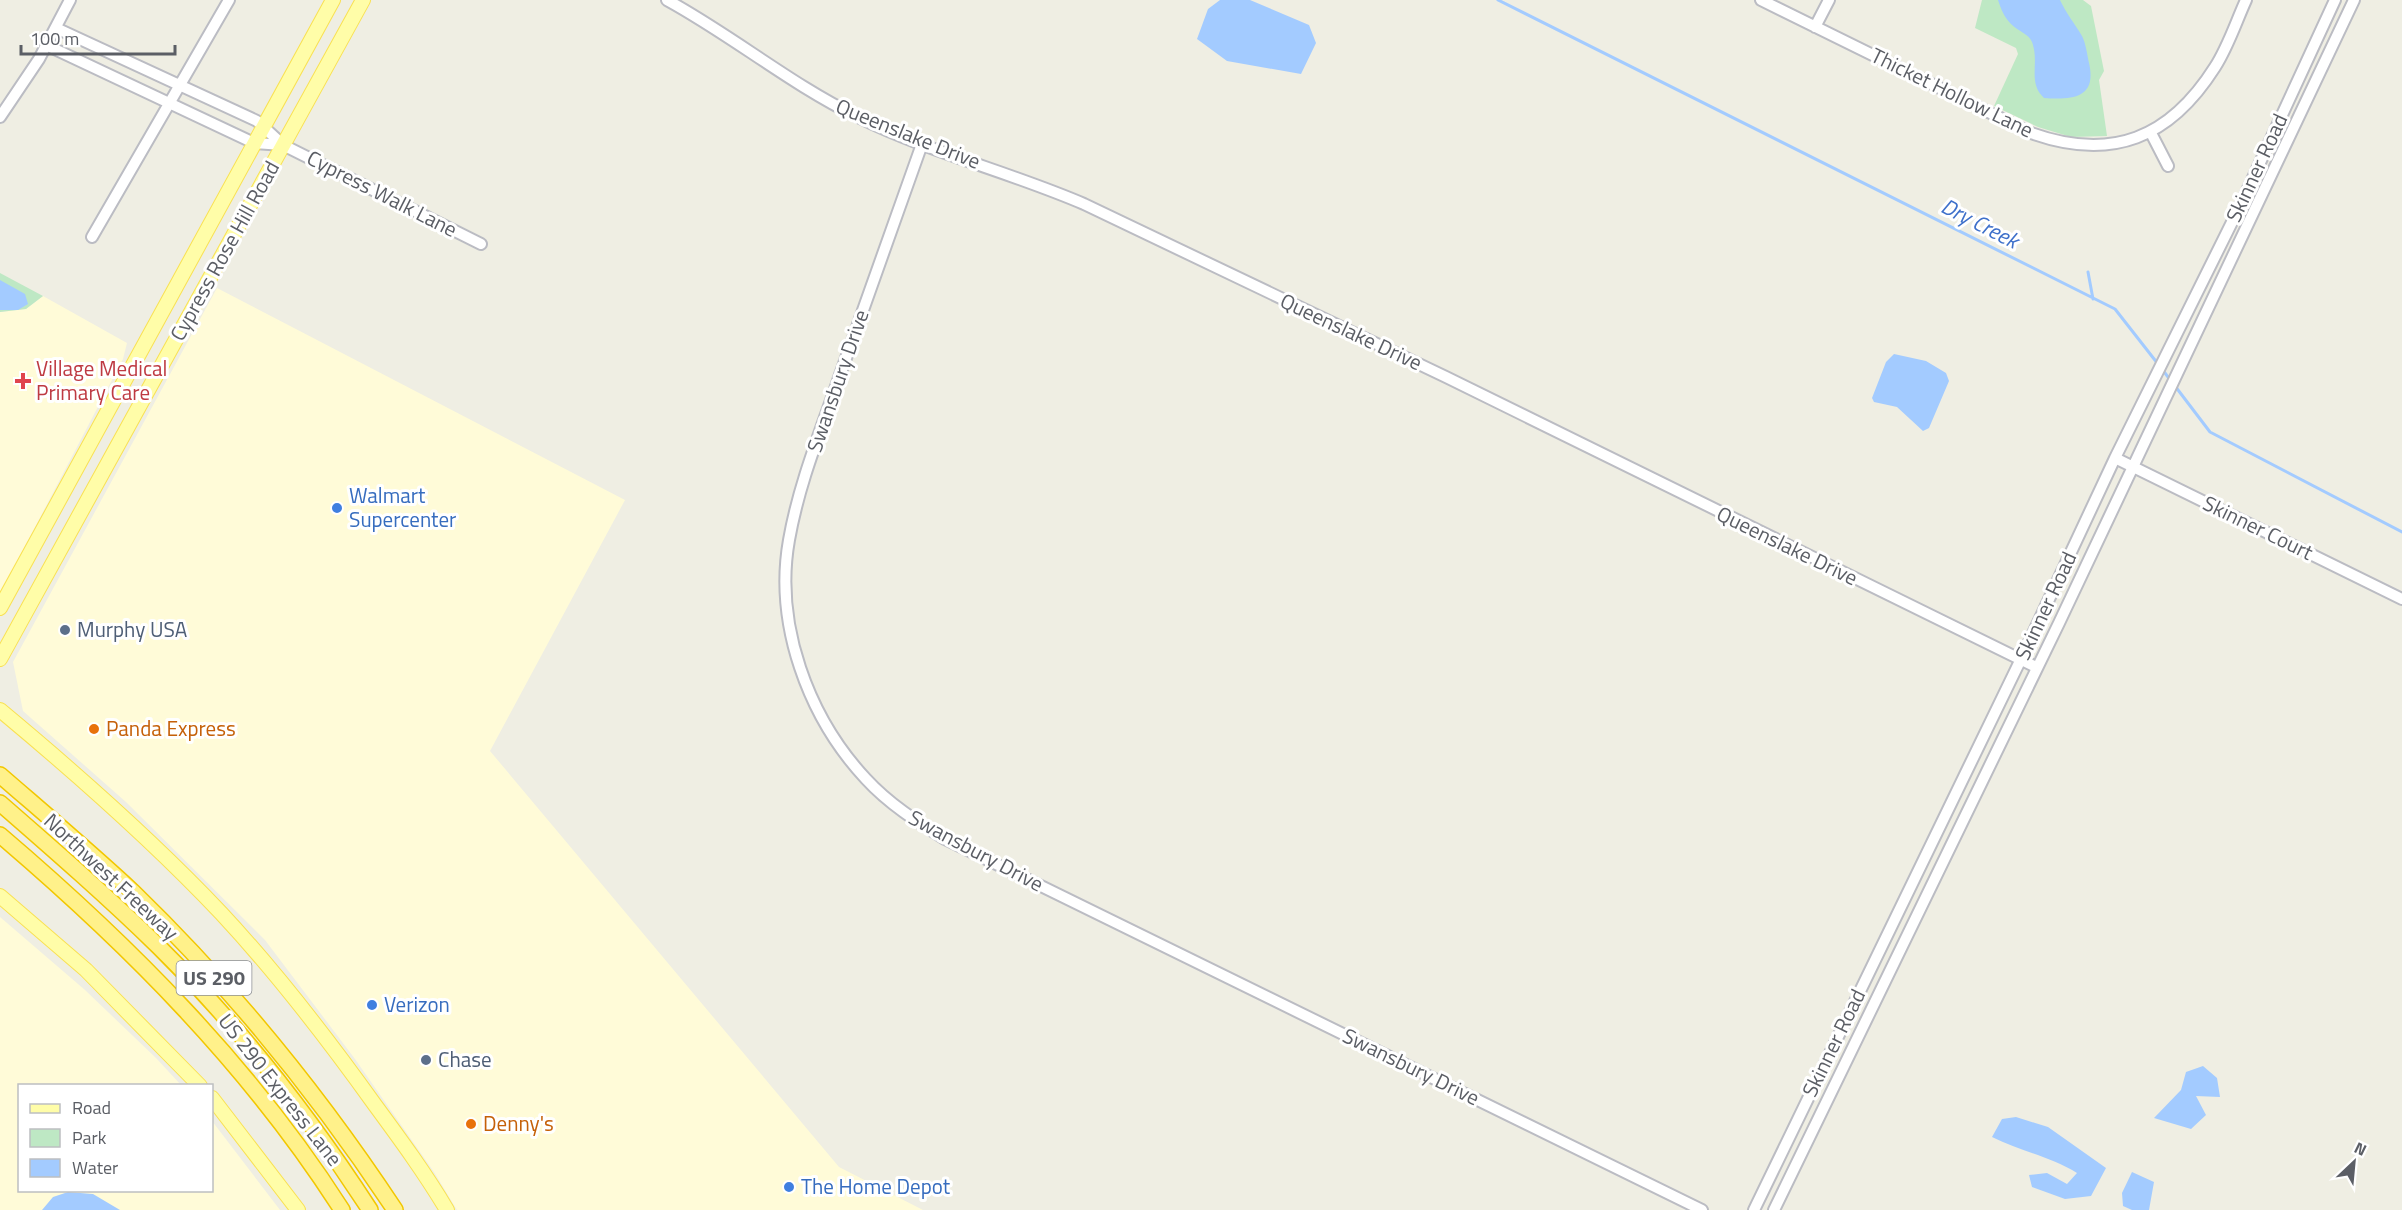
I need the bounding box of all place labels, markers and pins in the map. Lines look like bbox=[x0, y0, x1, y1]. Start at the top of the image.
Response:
place label: Village Medical Primary Care bbox=[36, 352, 167, 408]
marker: Village Medical Primary Care bbox=[14, 372, 32, 390]
place label: Walmart Supercenter bbox=[349, 479, 456, 535]
marker: Walmart Supercenter bbox=[330, 501, 344, 515]
place label: Murphy USA bbox=[77, 613, 188, 645]
marker: Murphy USA bbox=[58, 623, 72, 637]
place label: Panda Express bbox=[106, 712, 236, 744]
marker: Panda Express bbox=[87, 722, 101, 736]
place label: Verizon bbox=[384, 988, 450, 1020]
marker: Verizon bbox=[365, 998, 379, 1012]
place label: Chase bbox=[438, 1043, 492, 1075]
marker: Chase bbox=[419, 1053, 433, 1067]
place label: Denny's bbox=[483, 1107, 554, 1139]
marker: Denny's bbox=[464, 1117, 478, 1131]
place label: The Home Depot bbox=[801, 1170, 951, 1202]
marker: The Home Depot bbox=[782, 1180, 796, 1194]

